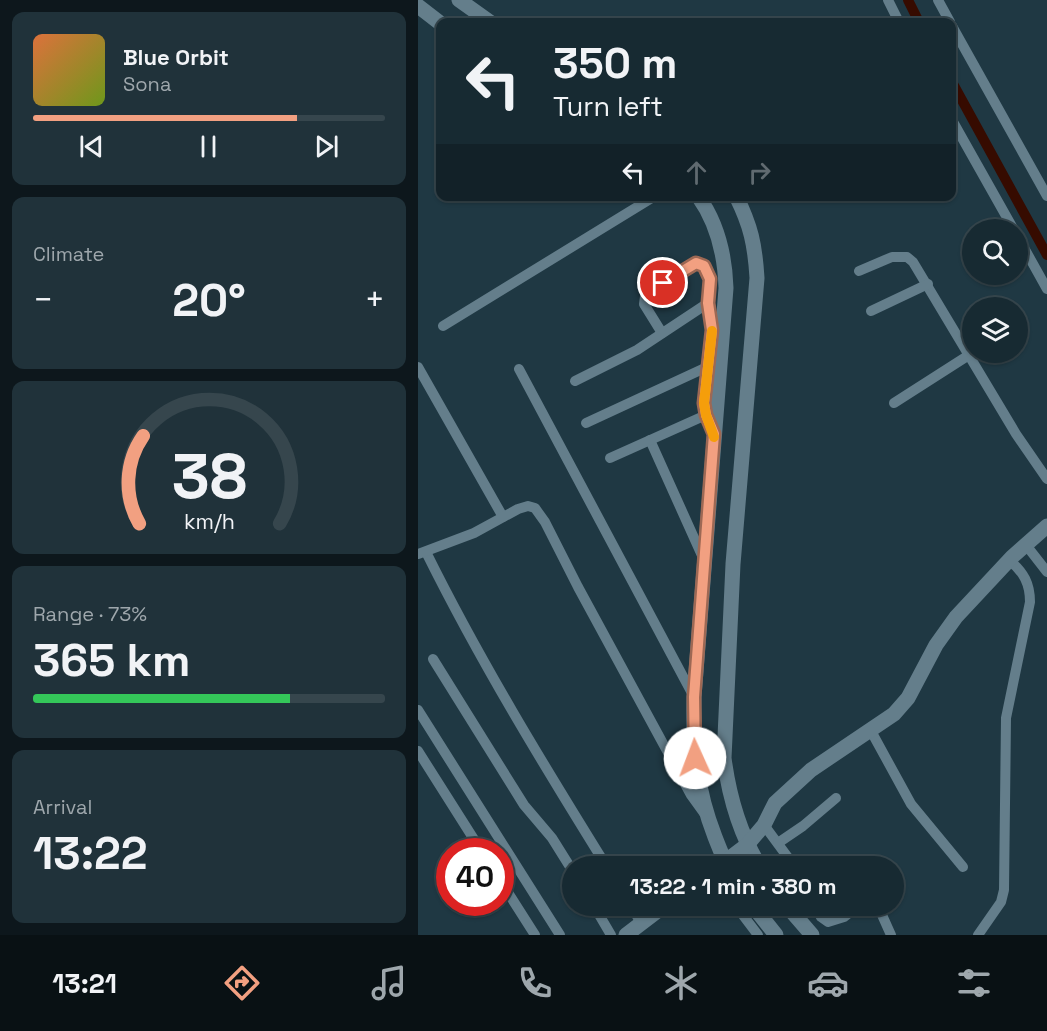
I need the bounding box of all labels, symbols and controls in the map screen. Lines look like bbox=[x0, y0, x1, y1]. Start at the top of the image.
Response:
text: 350 m bbox=[553, 37, 678, 90]
icon: left bbox=[454, 42, 532, 120]
text: Blue Orbit bbox=[123, 43, 229, 71]
text: Sona bbox=[123, 71, 171, 97]
text: Turn left bbox=[553, 89, 663, 124]
icon: previous bbox=[75, 130, 108, 163]
icon: pause bbox=[192, 130, 225, 163]
icon: next bbox=[310, 130, 343, 163]
icon: left bbox=[617, 156, 650, 189]
icon: ahead bbox=[680, 156, 713, 189]
icon: right bbox=[743, 156, 776, 189]
map controls bbox=[962, 219, 1028, 363]
button: search bbox=[962, 219, 1028, 285]
text: Climate bbox=[33, 241, 104, 267]
pin bbox=[637, 257, 688, 308]
icon: arrive bbox=[646, 266, 679, 299]
text: 20° bbox=[172, 272, 246, 329]
text: − bbox=[33, 279, 53, 321]
text: + bbox=[365, 279, 385, 321]
button: layers bbox=[962, 297, 1028, 363]
text: 38 bbox=[171, 438, 247, 517]
text: km/h bbox=[183, 509, 235, 536]
text: Range · 73% bbox=[33, 601, 147, 627]
text: 365 km bbox=[33, 632, 190, 689]
position arrow bbox=[663, 726, 727, 790]
text: Arrival bbox=[33, 794, 92, 820]
text: 13:22 bbox=[33, 825, 148, 882]
speed limit sign: 40 bbox=[436, 838, 514, 916]
text: 13:22 · 1 min · 380 m bbox=[630, 872, 836, 900]
icon: directions bbox=[221, 962, 263, 1004]
icon: music bbox=[368, 962, 410, 1004]
icon: phone bbox=[514, 962, 556, 1004]
icon: climate bbox=[660, 962, 702, 1004]
icon: car bbox=[807, 962, 849, 1004]
icon: filters bbox=[953, 962, 995, 1004]
text: 13:21 bbox=[52, 966, 117, 1001]

